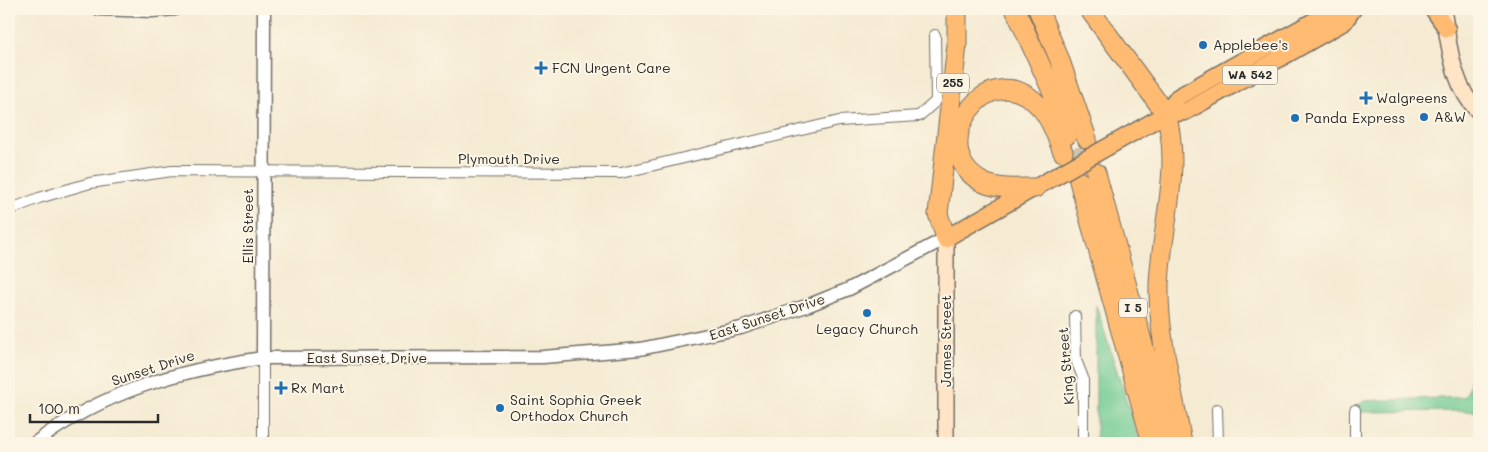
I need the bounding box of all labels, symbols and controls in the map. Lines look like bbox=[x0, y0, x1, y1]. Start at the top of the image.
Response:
place label: Applebee's bbox=[1213, 35, 1288, 54]
marker: Applebee's bbox=[1197, 39, 1209, 51]
place label: FCN Urgent Care bbox=[552, 58, 671, 77]
marker: FCN Urgent Care bbox=[534, 61, 548, 75]
road number: WA 542 bbox=[1222, 66, 1278, 84]
road number: 255 bbox=[937, 74, 969, 92]
place label: Walgreens bbox=[1376, 88, 1448, 107]
marker: Walgreens bbox=[1360, 92, 1372, 104]
place label: A&W bbox=[1434, 107, 1466, 126]
place label: Panda Express bbox=[1305, 108, 1405, 127]
marker: A&W bbox=[1418, 111, 1430, 123]
marker: Panda Express bbox=[1289, 112, 1301, 124]
street label: Plymouth Drive bbox=[458, 149, 560, 168]
street label: Ellis Street bbox=[238, 188, 257, 264]
street label: East Sunset Drive bbox=[707, 289, 827, 344]
street label: James Street bbox=[936, 295, 955, 387]
road number: I 5 bbox=[1119, 298, 1147, 318]
marker: Legacy Church bbox=[861, 307, 873, 319]
place label: Legacy Church bbox=[816, 319, 918, 338]
street label: King Street bbox=[1053, 327, 1078, 406]
street label: Sunset Drive bbox=[109, 345, 197, 390]
street label: East Sunset Drive bbox=[307, 348, 427, 367]
place label: Rx Mart bbox=[291, 378, 345, 397]
marker: Rx Mart bbox=[275, 382, 287, 394]
place label: Saint Sophia Greek Orthodox Church bbox=[510, 390, 642, 425]
scale bar bbox=[30, 392, 158, 424]
text: 100 m bbox=[38, 398, 80, 418]
marker: Saint Sophia Greek Orthodox Church bbox=[494, 402, 506, 414]

